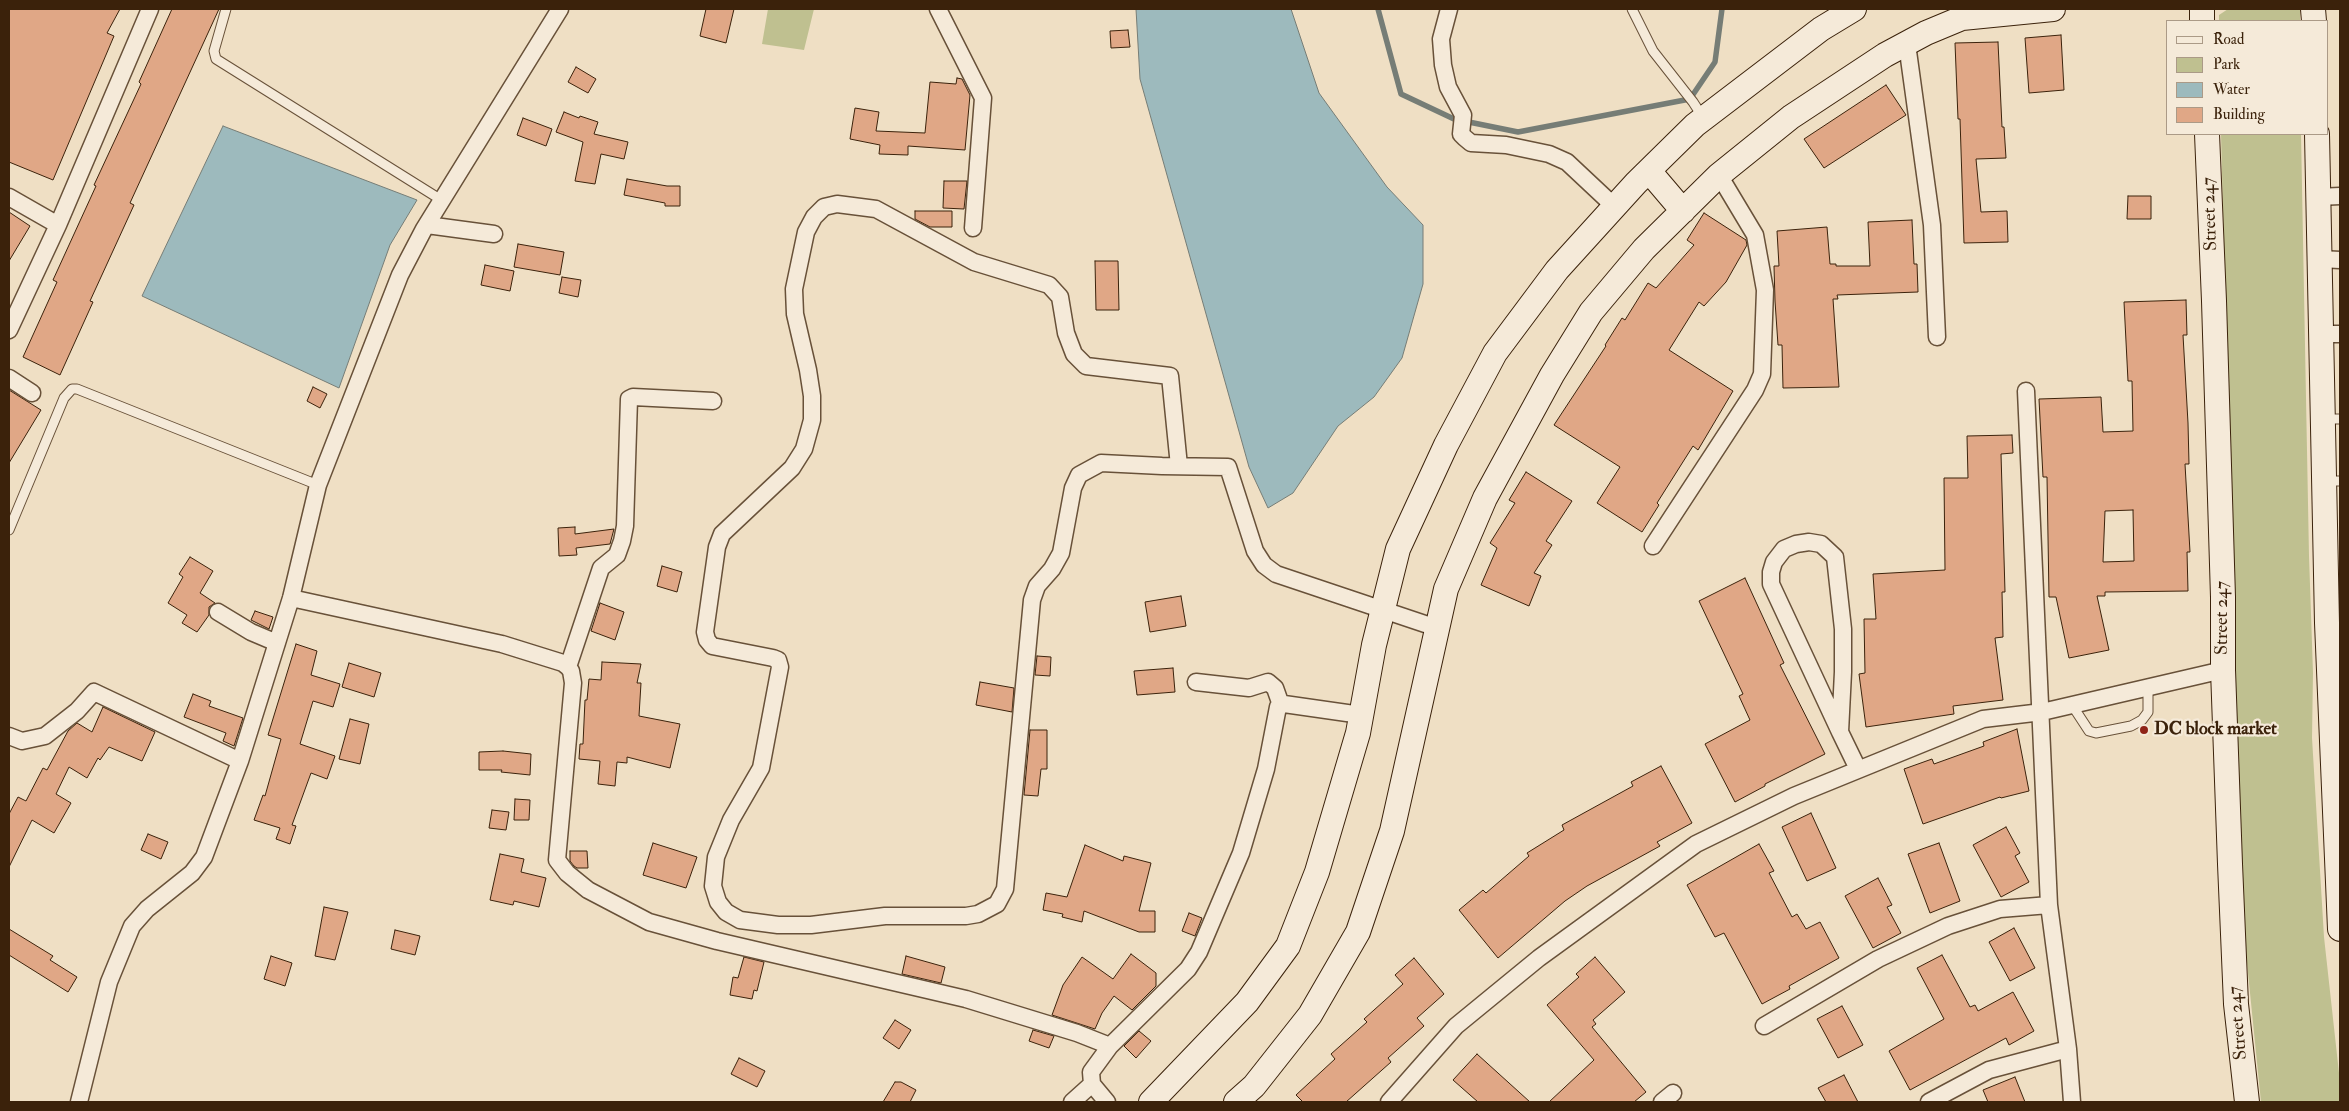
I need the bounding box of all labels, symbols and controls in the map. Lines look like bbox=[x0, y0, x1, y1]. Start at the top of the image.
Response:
legend bbox=[2166, 20, 2329, 135]
text: Road bbox=[2213, 30, 2244, 49]
text: Park bbox=[2213, 55, 2240, 74]
text: Water bbox=[2213, 80, 2250, 99]
text: Building bbox=[2213, 105, 2265, 124]
street label: Street 247 bbox=[2199, 177, 2223, 251]
street label: Street 247 bbox=[2212, 581, 2234, 655]
place label: DC block market bbox=[2154, 719, 2277, 741]
marker: DC block market bbox=[2138, 724, 2150, 736]
street label: Street 247 bbox=[2225, 985, 2253, 1061]

